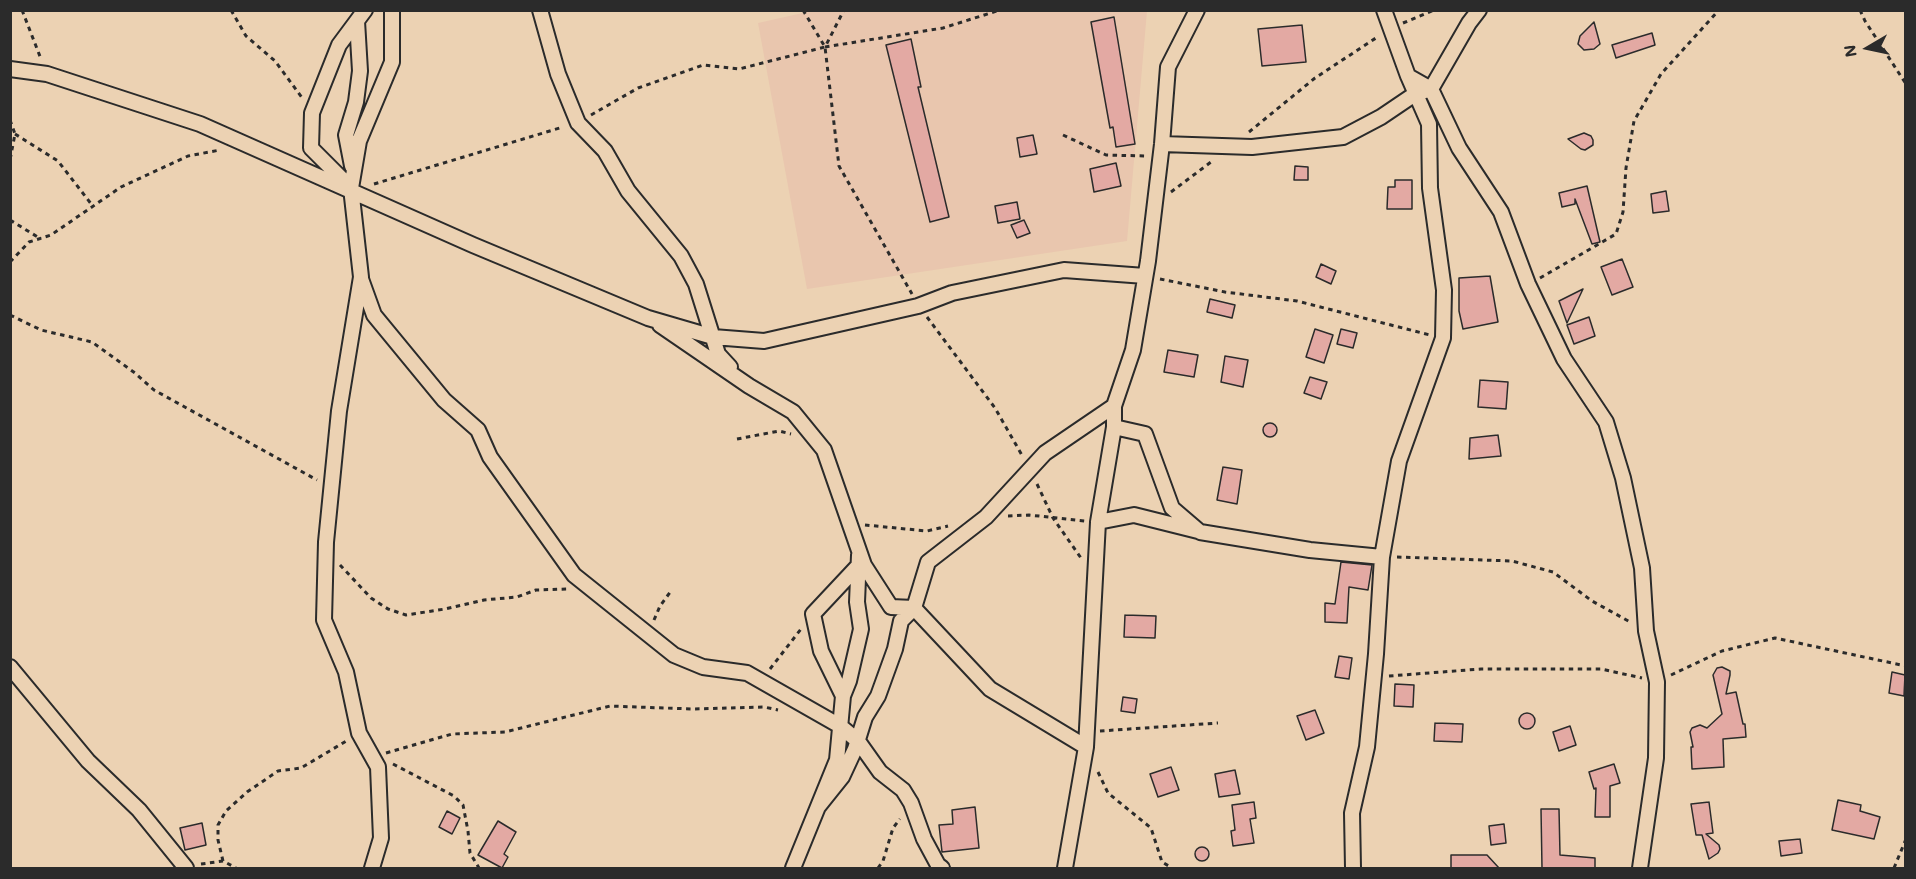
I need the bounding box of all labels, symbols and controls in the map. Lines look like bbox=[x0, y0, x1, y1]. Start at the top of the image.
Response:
north arrow bbox=[1838, 18, 1898, 78]
text: N bbox=[1838, 43, 1861, 59]

